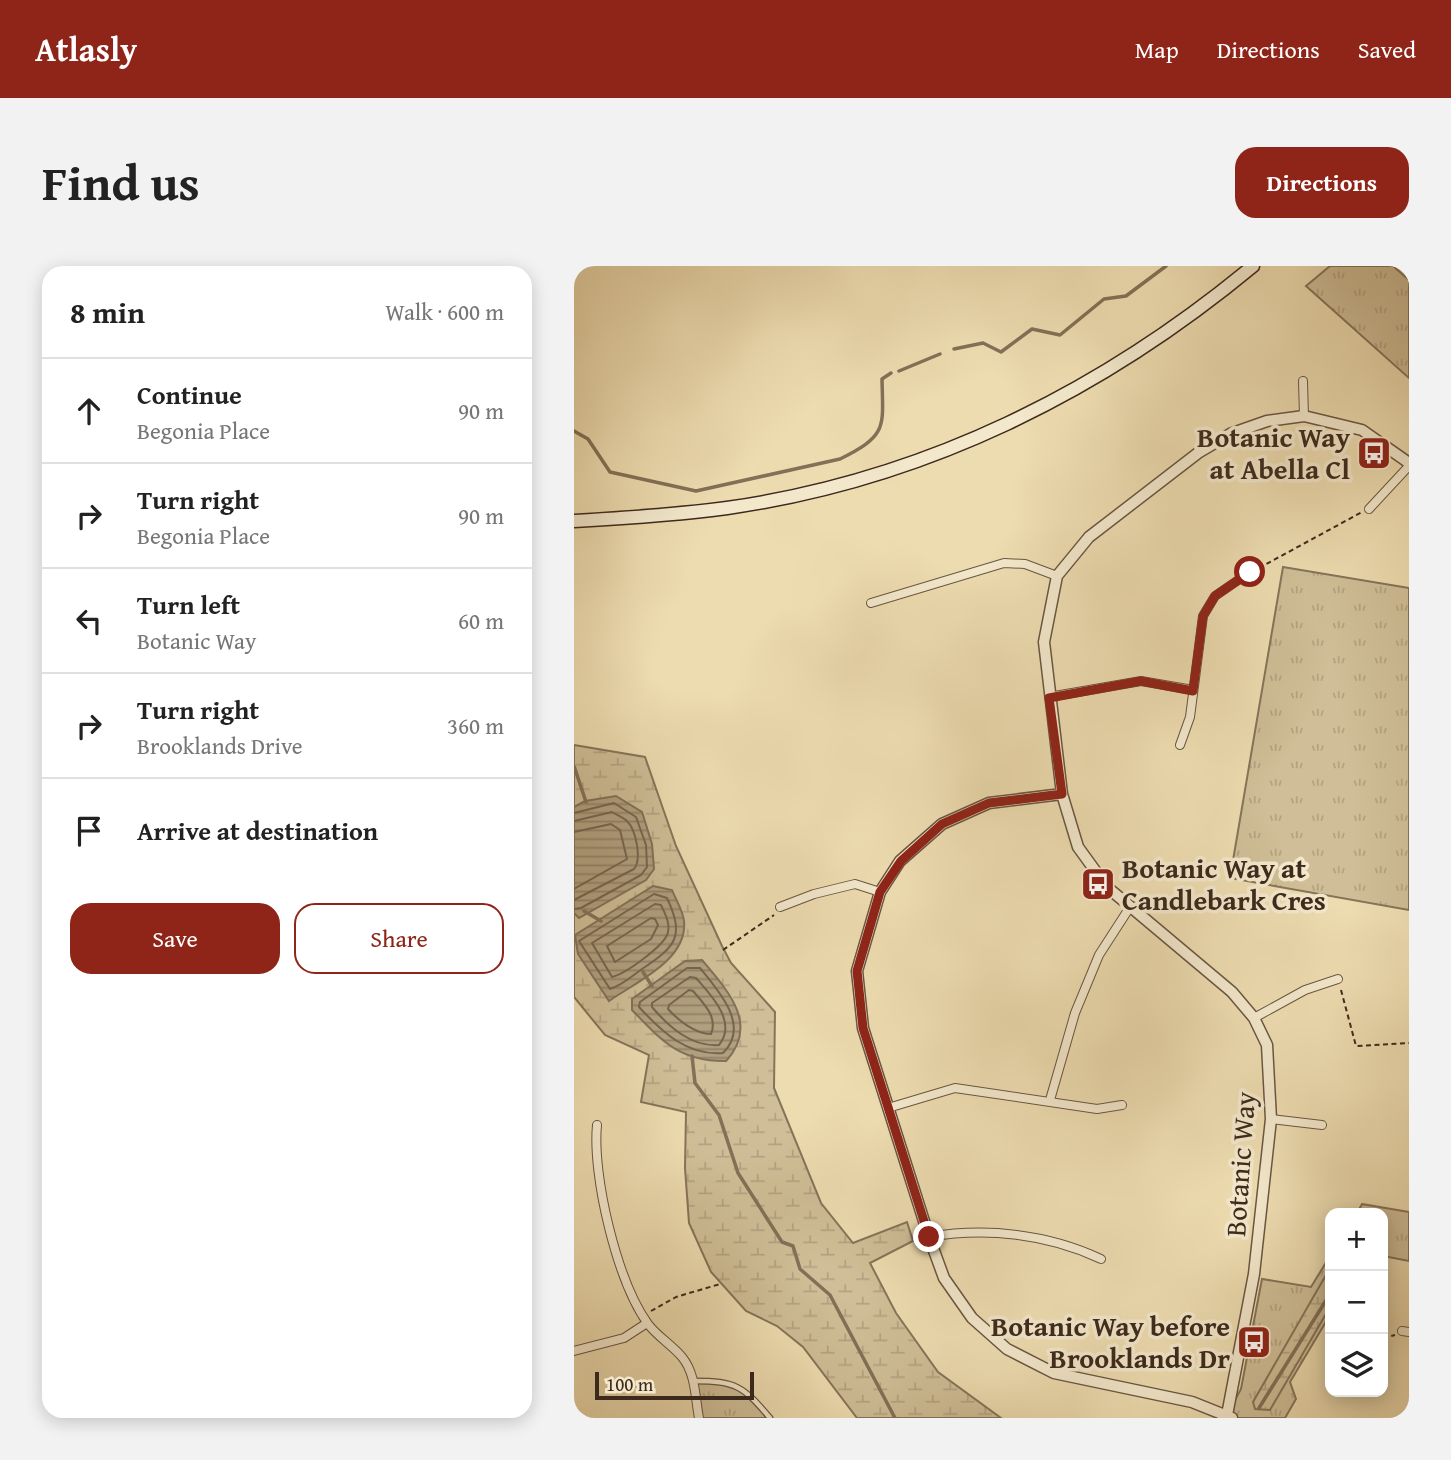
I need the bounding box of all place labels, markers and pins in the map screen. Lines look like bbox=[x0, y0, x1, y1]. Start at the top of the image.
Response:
place label: Botanic Way at Abella Cl bbox=[1197, 416, 1351, 489]
bus stop icon: Botanic Way at Abella Cl bbox=[1355, 434, 1393, 472]
place label: Botanic Way at Candlebark Cres bbox=[1122, 847, 1326, 920]
bus stop icon: Botanic Way at Candlebark Cres bbox=[1079, 865, 1117, 903]
place label: Botanic Way before Brooklands Dr bbox=[991, 1305, 1230, 1378]
bus stop icon: Botanic Way before Brooklands Dr bbox=[1235, 1323, 1273, 1361]

